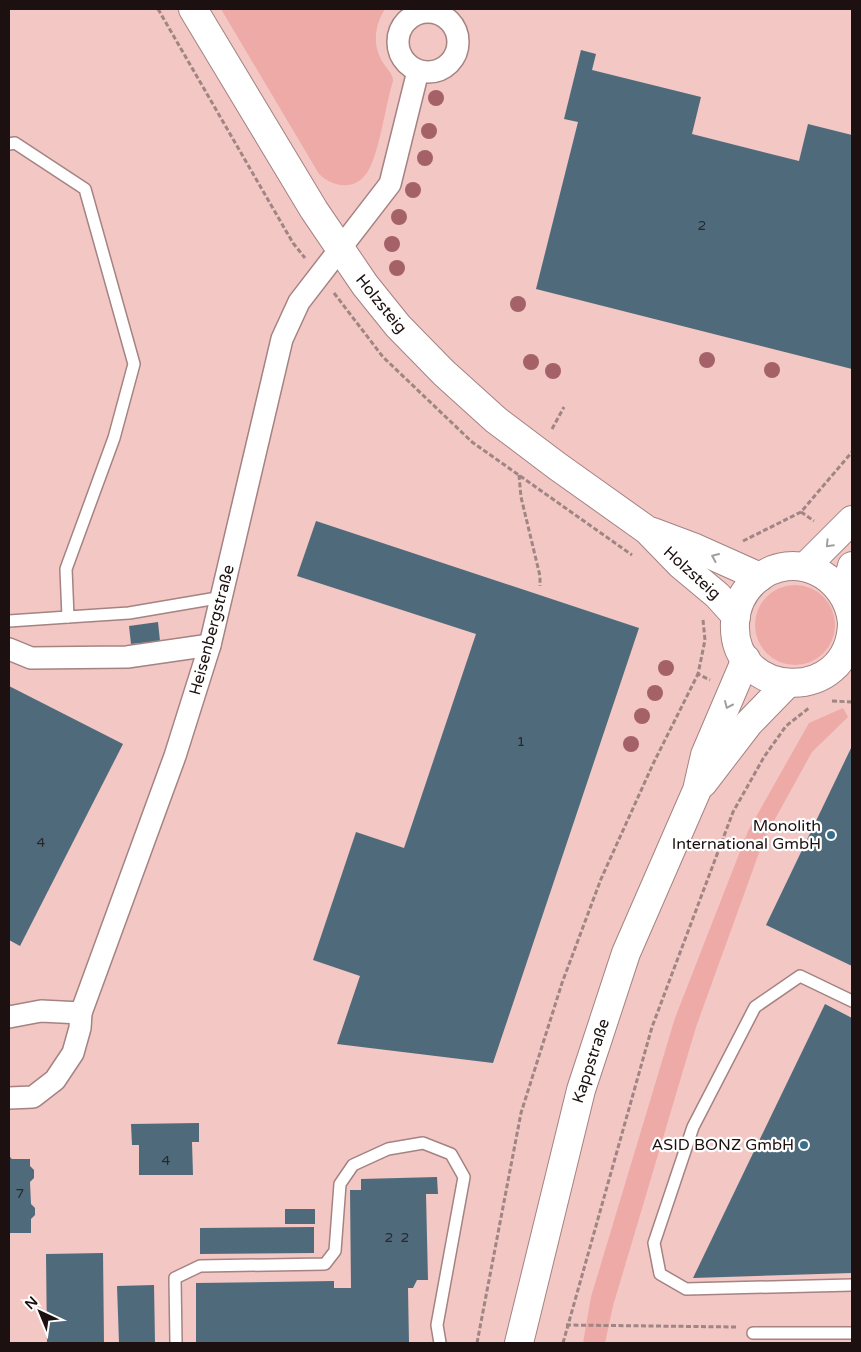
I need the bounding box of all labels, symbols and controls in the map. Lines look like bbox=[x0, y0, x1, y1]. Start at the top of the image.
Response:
house number: 2 bbox=[698, 217, 706, 234]
street label: Holzsteig bbox=[351, 270, 411, 338]
one-way arrow bbox=[826, 538, 835, 547]
street label: Holzsteig bbox=[659, 542, 725, 604]
one-way arrow bbox=[712, 553, 721, 563]
street label: Heisenbergstraße bbox=[185, 563, 239, 697]
one-way arrow bbox=[724, 700, 734, 709]
house number: 1 bbox=[517, 733, 525, 750]
place label: Monolith International GmbH bbox=[672, 816, 821, 854]
marker: Monolith International GmbH bbox=[825, 829, 837, 841]
house number: 4 bbox=[37, 834, 46, 851]
street label: Kappstraße bbox=[568, 1016, 614, 1106]
place label: ASID BONZ GmbH bbox=[651, 1135, 794, 1155]
marker: ASID BONZ GmbH bbox=[798, 1139, 810, 1151]
house number: 4 bbox=[162, 1152, 171, 1169]
house number: 7 bbox=[16, 1185, 24, 1202]
house number: 2 bbox=[385, 1229, 393, 1246]
house number: 2 bbox=[401, 1229, 409, 1246]
north arrow bbox=[15, 1287, 65, 1337]
text: N bbox=[21, 1293, 41, 1313]

